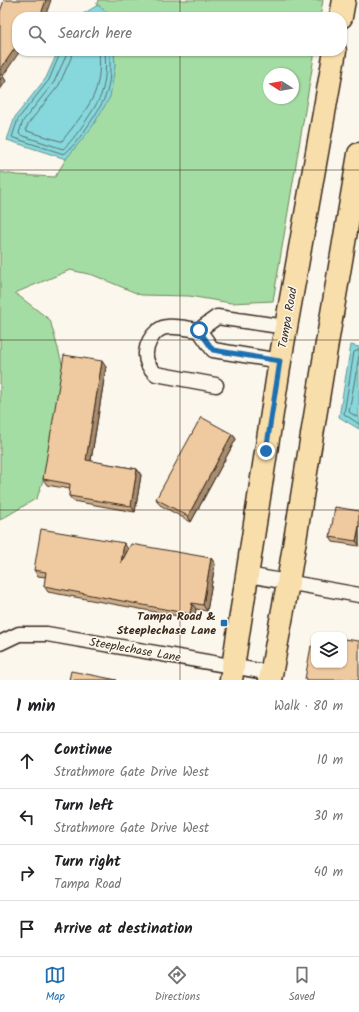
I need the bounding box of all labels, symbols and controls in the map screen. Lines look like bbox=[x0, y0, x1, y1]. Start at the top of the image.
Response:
search box bbox=[12, 12, 347, 56]
text: Search here bbox=[58, 22, 132, 46]
icon: search bbox=[26, 23, 48, 45]
north arrow bbox=[263, 68, 299, 104]
street label: Tampa Road bbox=[273, 285, 303, 350]
route start bbox=[190, 321, 208, 339]
route end bbox=[257, 442, 275, 460]
place label: Tampa Road & Steeplechase Lane bbox=[117, 607, 216, 640]
marker: Tampa Road & Steeplechase Lane bbox=[219, 618, 229, 628]
map controls bbox=[311, 632, 347, 668]
button: layers bbox=[311, 632, 347, 668]
street label: Steeplechase Lane bbox=[88, 633, 183, 667]
text: 1 min bbox=[16, 693, 55, 720]
text: Walk · 80 m bbox=[274, 696, 343, 717]
text: Continue bbox=[54, 738, 112, 762]
icon: ahead bbox=[16, 750, 38, 772]
text: 10 m bbox=[317, 750, 343, 771]
text: Strathmore Gate Drive West bbox=[54, 762, 209, 783]
text: Turn left bbox=[54, 794, 114, 818]
icon: left bbox=[16, 806, 38, 828]
text: 30 m bbox=[314, 806, 343, 827]
text: Strathmore Gate Drive West bbox=[54, 818, 209, 839]
text: Turn right bbox=[54, 850, 121, 874]
icon: right bbox=[16, 862, 38, 884]
text: 40 m bbox=[314, 862, 343, 883]
text: Tampa Road bbox=[54, 874, 121, 895]
text: Arrive at destination bbox=[54, 917, 193, 941]
icon: arrive bbox=[16, 918, 38, 940]
tab: Map bbox=[44, 964, 66, 1006]
tab: Directions bbox=[155, 964, 200, 1006]
tab: Saved bbox=[289, 964, 315, 1006]

